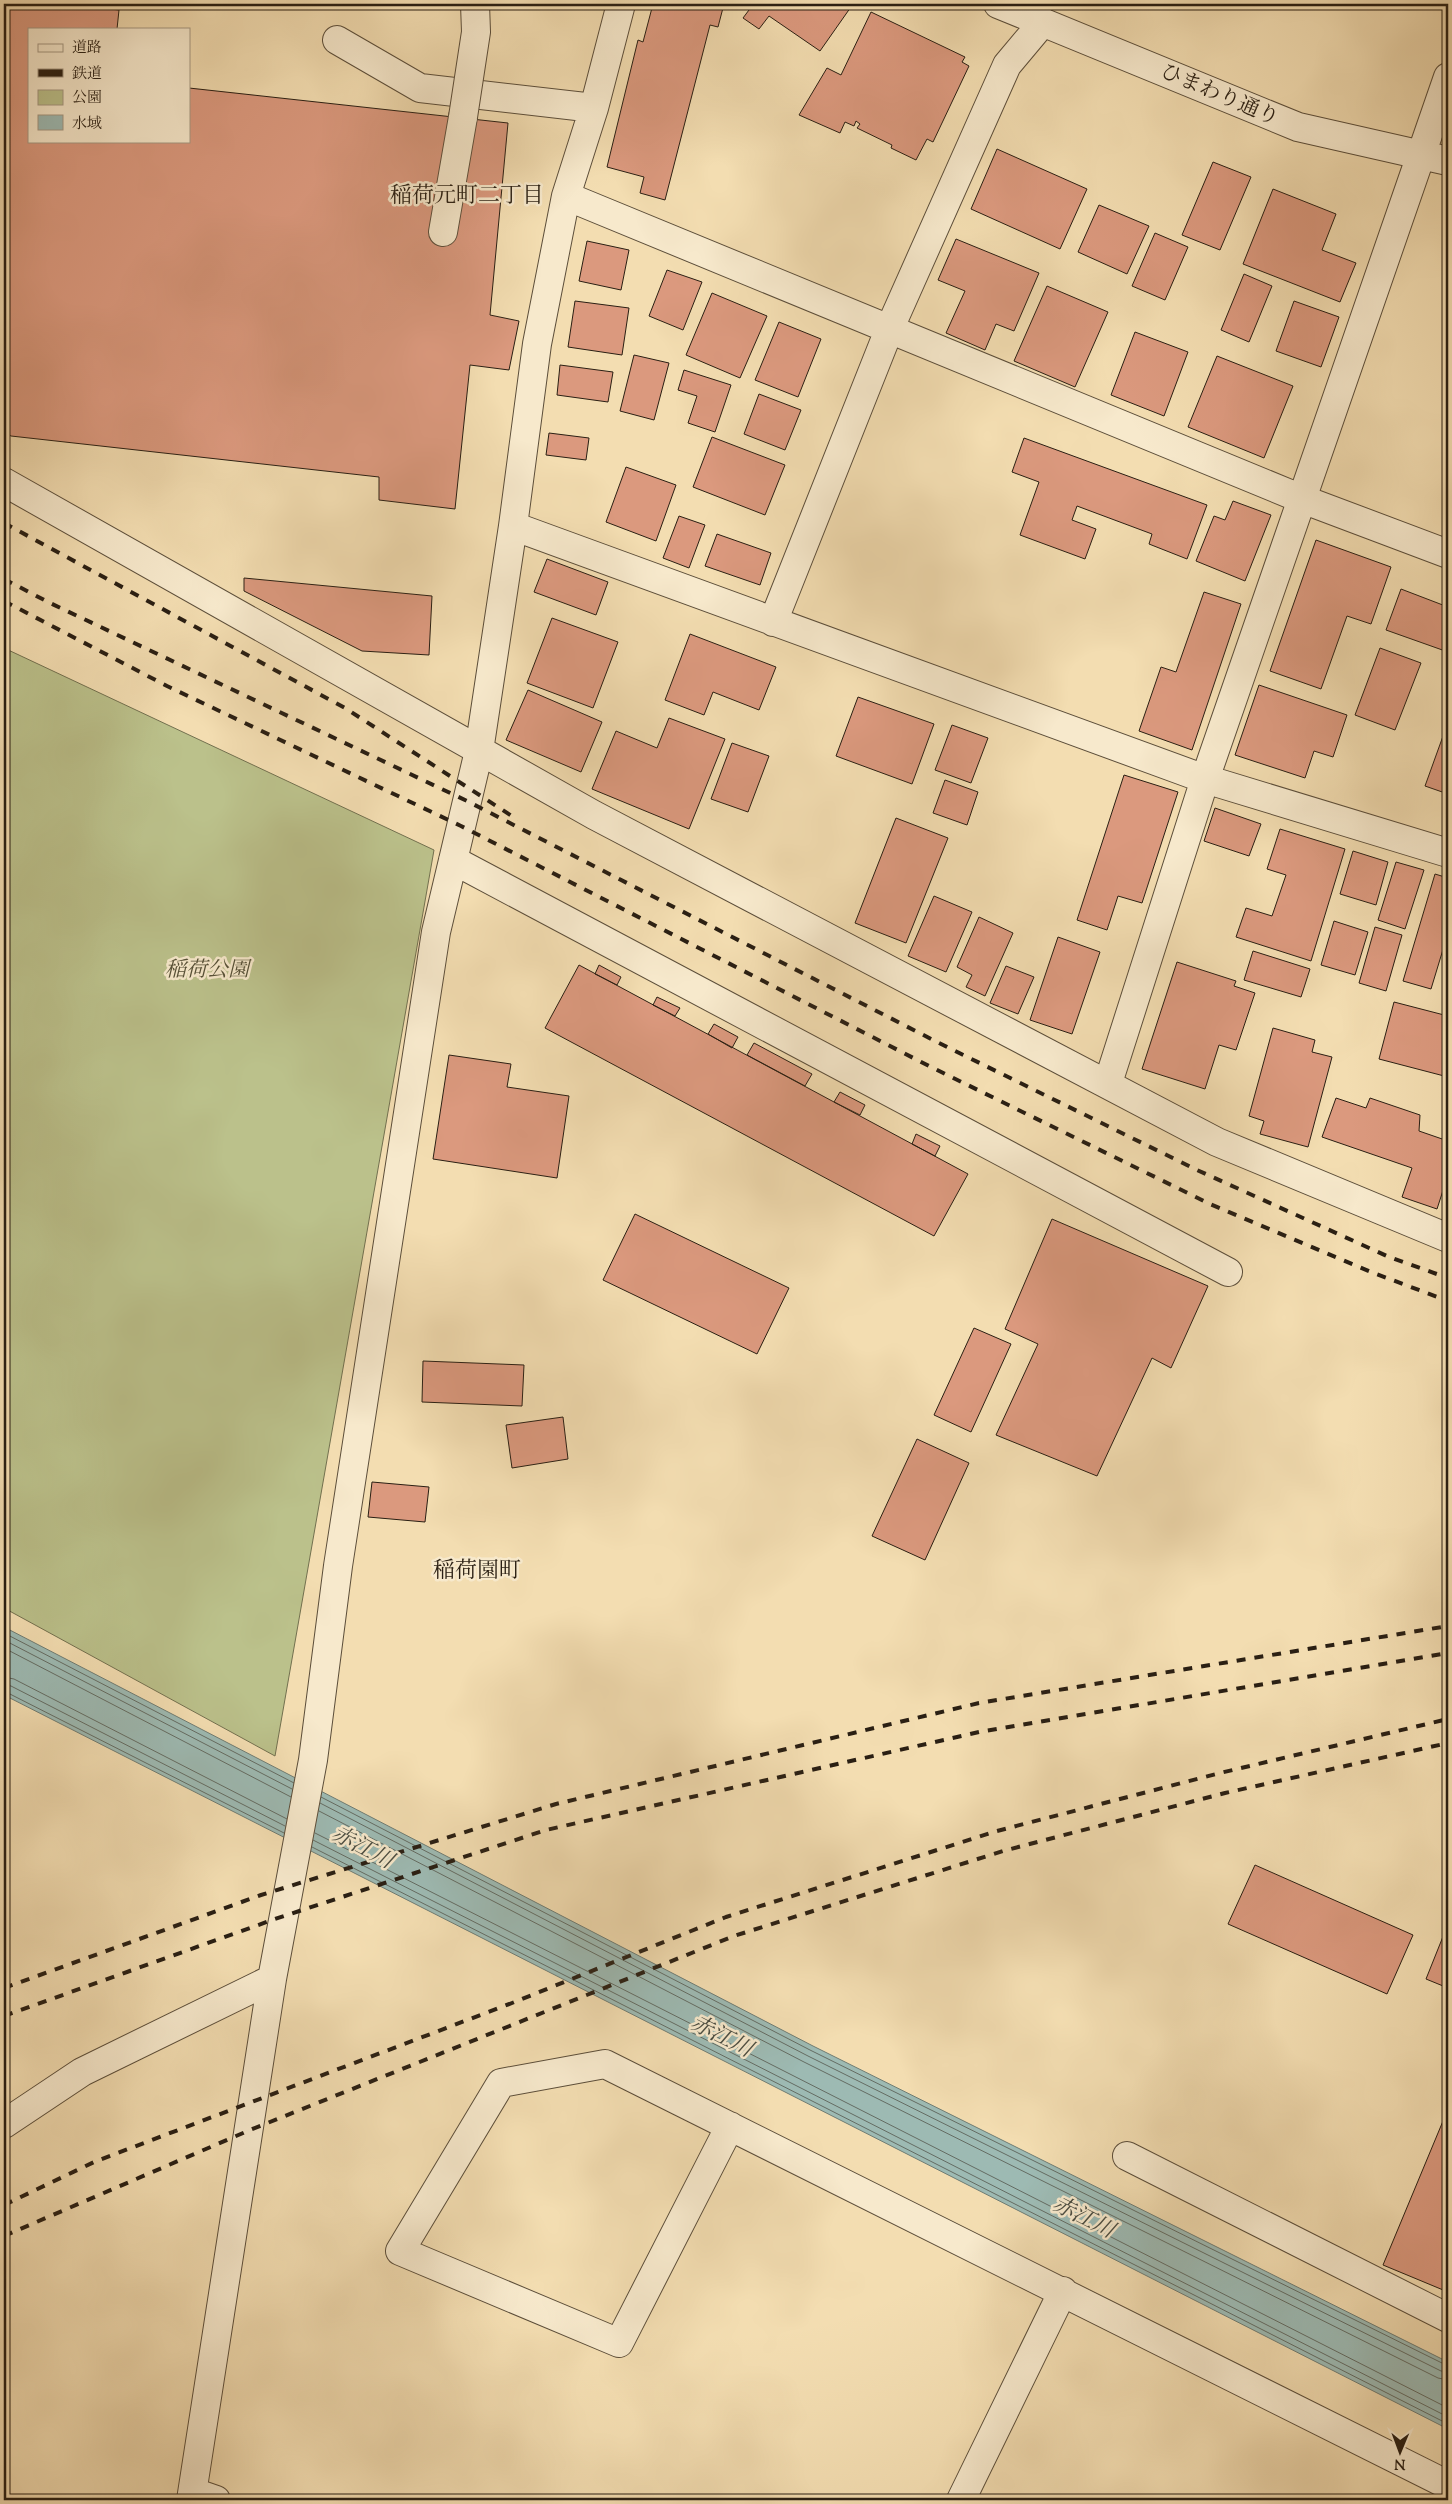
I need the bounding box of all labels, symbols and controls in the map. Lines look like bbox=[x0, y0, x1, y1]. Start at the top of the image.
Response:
legend bbox=[28, 28, 190, 142]
text: 道路 bbox=[72, 38, 102, 59]
street label: ひまわり通り bbox=[1155, 57, 1283, 134]
text: 鉄道 bbox=[72, 64, 102, 85]
text: 公園 bbox=[72, 88, 102, 109]
text: 水域 bbox=[72, 114, 102, 135]
district label: 稲荷元町二丁目 bbox=[390, 181, 544, 213]
park label: 稲荷公園 bbox=[165, 956, 252, 986]
district label: 稲荷園町 bbox=[433, 1556, 521, 1588]
water label: 赤江川 bbox=[325, 1819, 400, 1879]
water label: 赤江川 bbox=[684, 2008, 759, 2068]
water label: 赤江川 bbox=[1046, 2189, 1121, 2249]
north arrow bbox=[1374, 2426, 1424, 2476]
text: N bbox=[1394, 2453, 1406, 2473]

